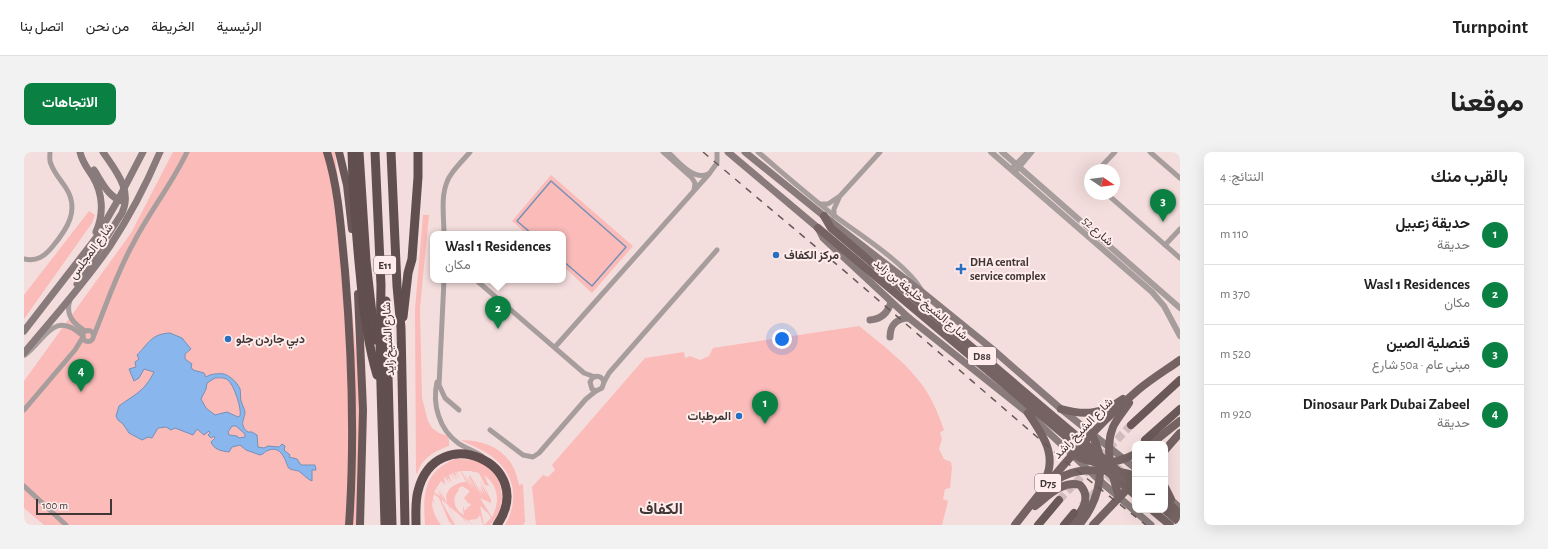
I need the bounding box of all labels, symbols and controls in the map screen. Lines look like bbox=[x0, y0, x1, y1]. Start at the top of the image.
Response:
text: Turnpoint bbox=[1453, 18, 1528, 37]
text: اتصل بنا bbox=[20, 20, 64, 34]
text: من نحن bbox=[86, 20, 129, 34]
text: الخريطة bbox=[151, 20, 195, 34]
text: الرئيسية bbox=[217, 20, 262, 34]
button: الاتجاهات bbox=[24, 83, 116, 125]
text: موقعنا bbox=[1450, 89, 1524, 117]
north arrow bbox=[1084, 164, 1120, 200]
text: بالقرب منك bbox=[1431, 168, 1508, 185]
text: النتائج: 4 bbox=[1220, 171, 1264, 184]
pin: 3 bbox=[1150, 189, 1176, 222]
street label: شارع 52 bbox=[1078, 214, 1116, 250]
text: حديقة زعبيل bbox=[1396, 216, 1470, 231]
street label: شارع المجلس bbox=[67, 221, 118, 283]
text: 110 m bbox=[1220, 228, 1248, 241]
text: 1 bbox=[1493, 228, 1497, 241]
popup bbox=[430, 231, 566, 283]
text: Wasl 1 Residences bbox=[445, 239, 551, 254]
text: حديقة bbox=[1437, 239, 1470, 252]
place label: مركز الكفاف bbox=[784, 249, 839, 263]
marker: مركز الكفاف bbox=[771, 250, 781, 260]
road number: E11 bbox=[374, 256, 396, 274]
street label: شارع الشيخ خليفة بن زايد bbox=[870, 256, 970, 344]
place label: DHA central service complex bbox=[970, 256, 1046, 282]
text: مكان bbox=[445, 259, 471, 272]
marker: DHA central service complex bbox=[955, 263, 967, 275]
text: Wasl 1 Residences bbox=[1364, 277, 1470, 292]
text: 370 m bbox=[1220, 288, 1250, 301]
text: 2 bbox=[1492, 288, 1498, 301]
pin: 2 bbox=[485, 296, 511, 329]
text: مكان bbox=[1444, 297, 1470, 310]
street label: شارع الشيخ زايد bbox=[380, 302, 399, 376]
your location bbox=[772, 329, 792, 349]
place label: دبي جاردن جلو bbox=[236, 333, 305, 349]
marker: دبي جاردن جلو bbox=[223, 334, 233, 344]
text: قنصلية الصين bbox=[1386, 336, 1470, 351]
road number: D88 bbox=[968, 347, 996, 365]
text: 520 m bbox=[1220, 348, 1251, 361]
text: 3 bbox=[1492, 348, 1498, 361]
pin: 4 bbox=[68, 359, 94, 392]
text: مبنى عام · 50a شارع bbox=[1372, 359, 1470, 372]
pin: 1 bbox=[752, 391, 778, 424]
street label: شارع الشيخ راشد bbox=[1051, 395, 1117, 463]
text: Dinosaur Park Dubai Zabeel bbox=[1303, 397, 1470, 412]
text: 920 m bbox=[1220, 408, 1251, 421]
text: 4 bbox=[1492, 408, 1498, 421]
place label: المرطبات bbox=[687, 410, 731, 424]
marker: المرطبات bbox=[734, 411, 744, 421]
text: حديقة bbox=[1437, 417, 1470, 430]
map controls bbox=[1132, 441, 1168, 513]
button: + bbox=[1132, 441, 1168, 477]
road number: D75 bbox=[1035, 474, 1061, 492]
button: − bbox=[1132, 477, 1168, 513]
scale bar bbox=[36, 497, 112, 516]
text: 100 m bbox=[42, 500, 68, 511]
district label: الكفاف bbox=[639, 501, 683, 517]

